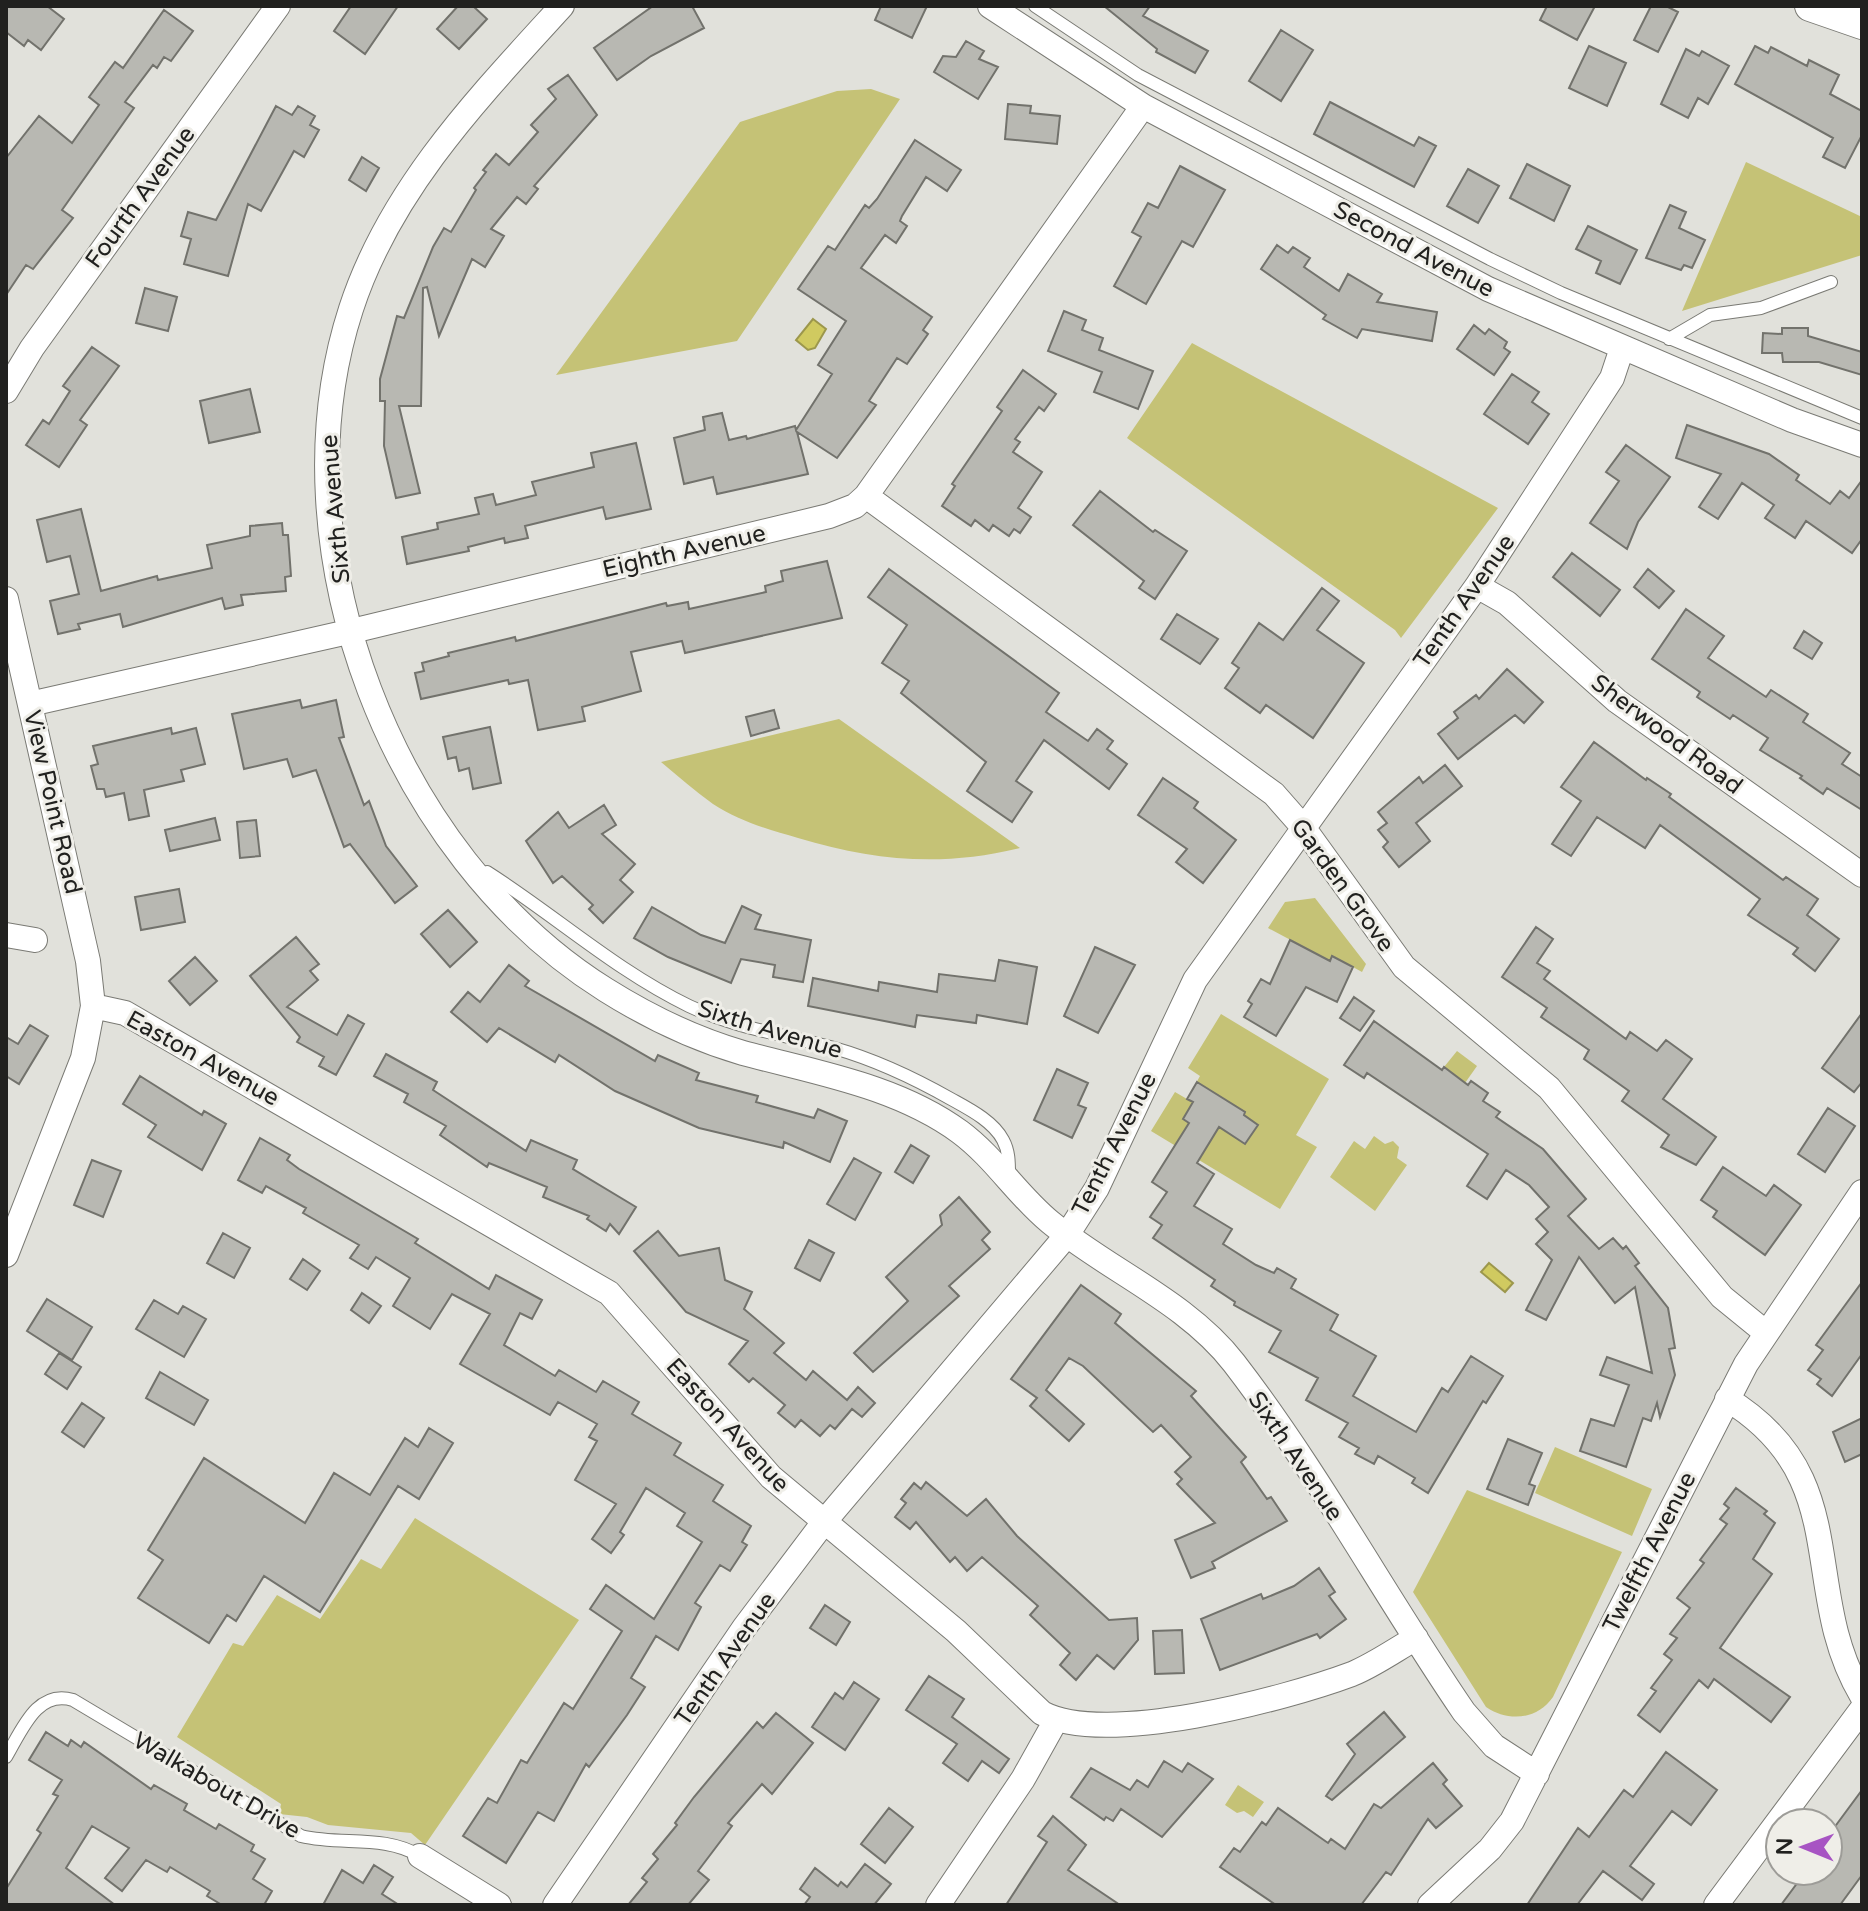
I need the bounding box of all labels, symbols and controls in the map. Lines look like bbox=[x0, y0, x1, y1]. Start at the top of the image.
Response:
street label: Fourth Avenue bbox=[79, 121, 201, 274]
street label: Second Avenue bbox=[1329, 195, 1499, 304]
street label: Sixth Avenue bbox=[315, 433, 356, 585]
street label: Eighth Avenue bbox=[600, 519, 769, 584]
street label: Tenth Avenue bbox=[1408, 529, 1521, 674]
street label: Sherwood Road bbox=[1585, 668, 1748, 801]
street label: View Point Road bbox=[17, 707, 88, 897]
street label: Garden Grove bbox=[1285, 813, 1401, 958]
street label: Sixth Avenue bbox=[694, 994, 846, 1065]
street label: Easton Avenue bbox=[121, 1004, 284, 1112]
street label: Tenth Avenue bbox=[1066, 1068, 1163, 1221]
street label: Easton Avenue bbox=[660, 1352, 795, 1498]
street label: Sixth Avenue bbox=[1242, 1386, 1349, 1526]
street label: Twelfth Avenue bbox=[1597, 1467, 1702, 1637]
street label: Tenth Avenue bbox=[669, 1587, 782, 1732]
street label: Walkabout Drive bbox=[128, 1726, 305, 1845]
north arrow bbox=[1764, 1807, 1844, 1887]
text: N bbox=[1772, 1838, 1798, 1856]

